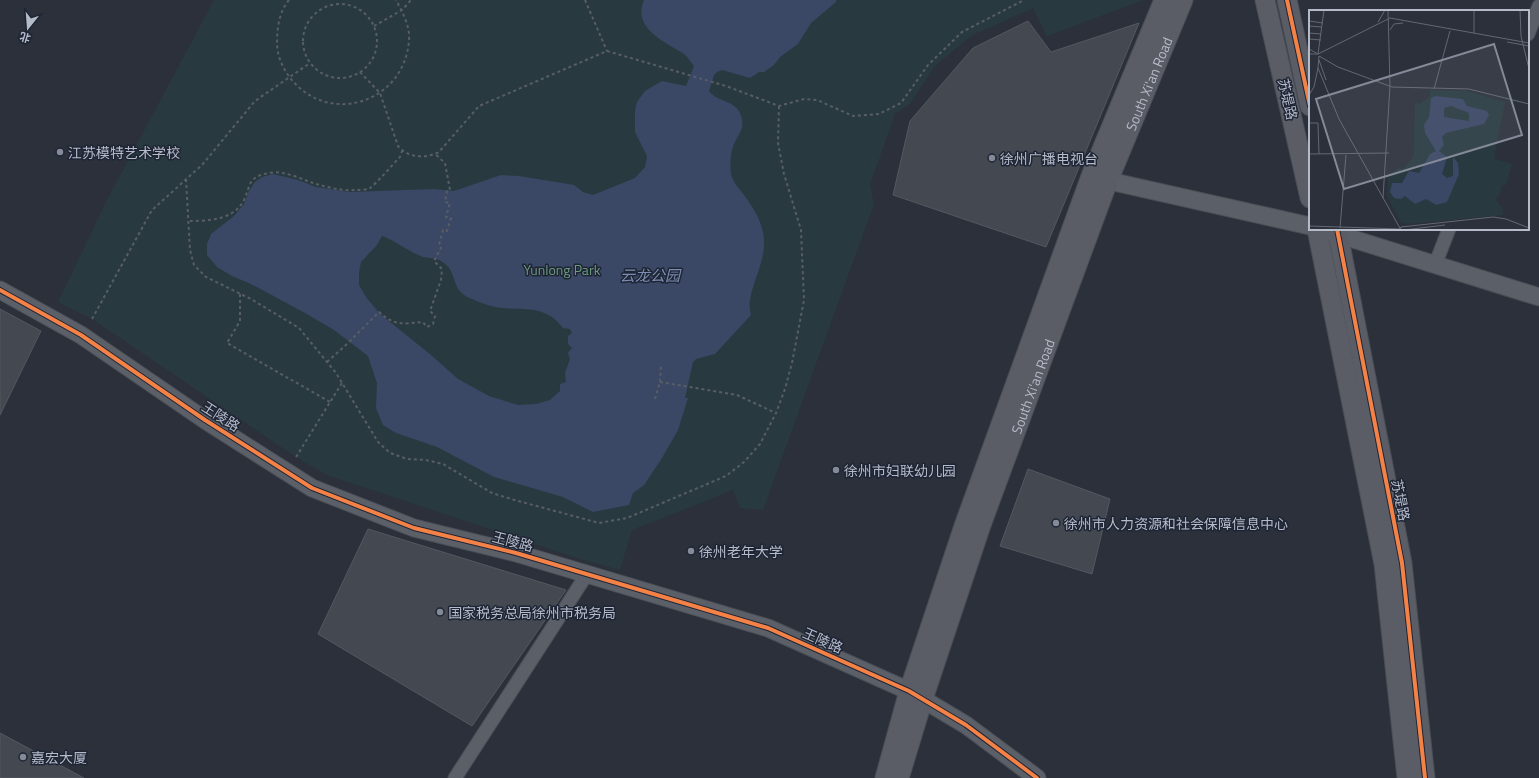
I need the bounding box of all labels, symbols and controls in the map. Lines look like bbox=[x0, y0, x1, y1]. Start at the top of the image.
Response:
north arrow bbox=[8, 8, 48, 48]
inset map bbox=[1309, 10, 1529, 230]
text: 北 bbox=[17, 28, 33, 47]
street label: South Xi'an Road bbox=[1120, 34, 1177, 134]
street label: 苏堤路 bbox=[1273, 76, 1303, 122]
place label: 江苏模特艺术学校 bbox=[68, 142, 180, 163]
marker: 江苏模特艺术学校 bbox=[55, 147, 65, 157]
place label: 徐州广播电视台 bbox=[1000, 148, 1098, 169]
marker: 徐州广播电视台 bbox=[987, 153, 997, 163]
park label: Yunlong Park bbox=[524, 259, 601, 280]
water label: 云龙公园 bbox=[620, 264, 682, 287]
street label: South Xi'an Road bbox=[1005, 336, 1059, 437]
street label: 王陵路 bbox=[198, 396, 244, 436]
place label: 徐州市妇联幼儿园 bbox=[844, 460, 956, 481]
marker: 徐州市妇联幼儿园 bbox=[831, 465, 841, 475]
street label: 苏堤路 bbox=[1387, 477, 1415, 523]
place label: 徐州市人力资源和社会保障信息中心 bbox=[1064, 513, 1288, 534]
marker: 徐州市人力资源和社会保障信息中心 bbox=[1051, 518, 1061, 528]
street label: 王陵路 bbox=[490, 525, 536, 557]
place label: 徐州老年大学 bbox=[699, 541, 783, 562]
marker: 徐州老年大学 bbox=[686, 546, 696, 556]
place label: 国家税务总局徐州市税务局 bbox=[448, 602, 616, 623]
marker: 国家税务总局徐州市税务局 bbox=[435, 607, 445, 617]
street label: 王陵路 bbox=[800, 622, 846, 658]
place label: 嘉宏大厦 bbox=[31, 747, 87, 768]
marker: 嘉宏大厦 bbox=[18, 752, 28, 762]

